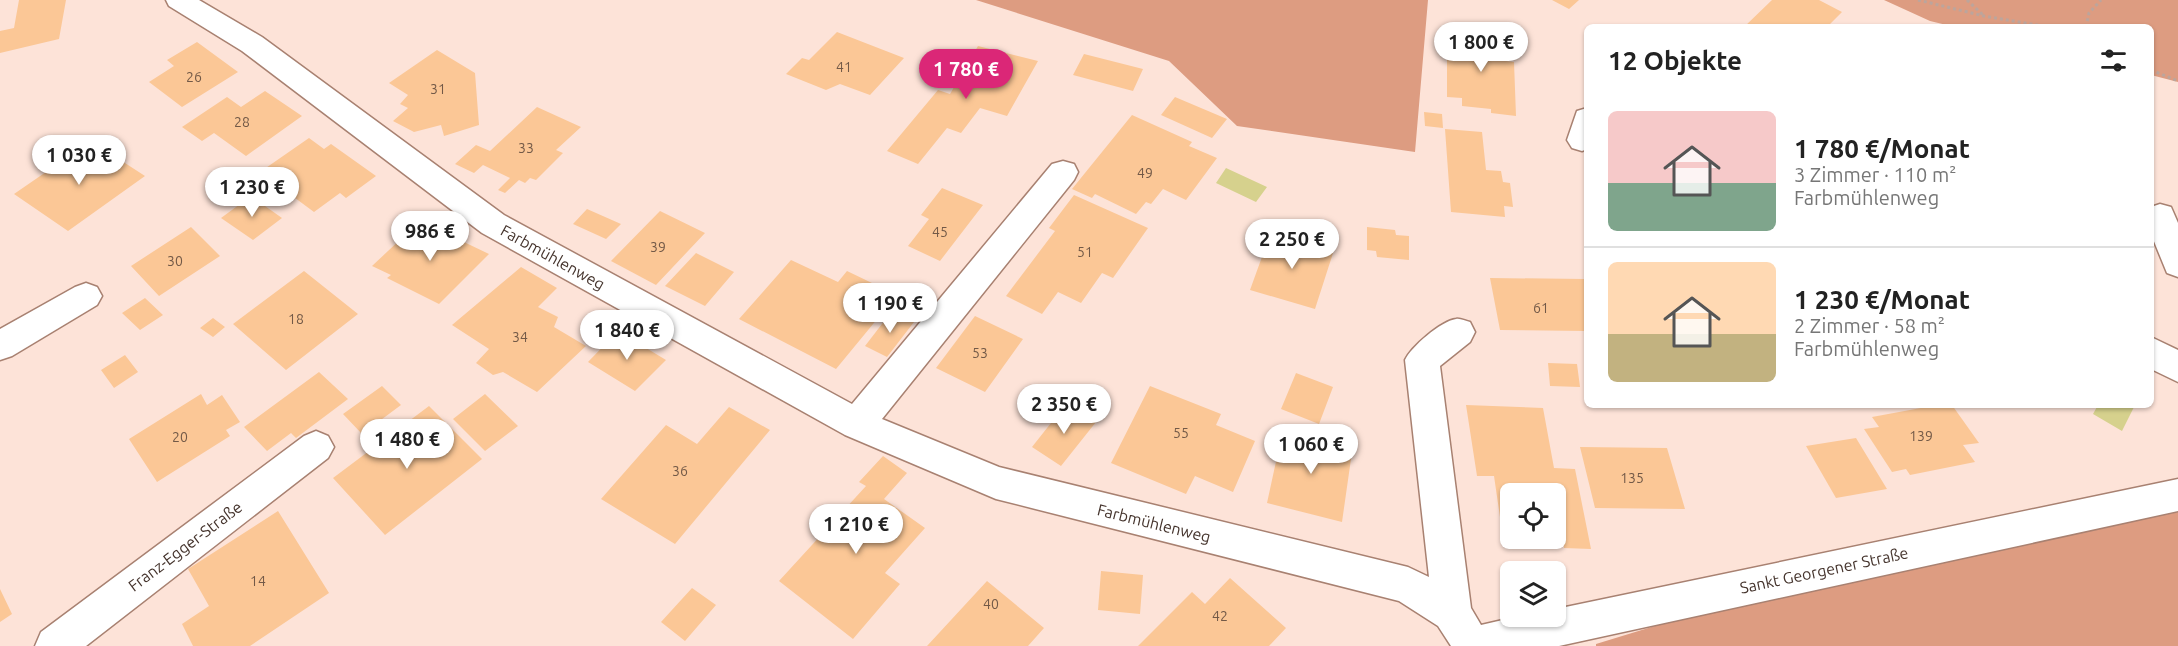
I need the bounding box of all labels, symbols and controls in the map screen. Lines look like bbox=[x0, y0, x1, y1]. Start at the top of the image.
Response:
pin: 1 800 € bbox=[1426, 22, 1536, 73]
text: 1 800 € bbox=[1448, 30, 1514, 53]
icon: filters bbox=[2097, 44, 2130, 77]
text: 12 Objekte bbox=[1608, 46, 1742, 75]
pin: 1 780 € bbox=[911, 49, 1021, 100]
text: 1 780 € bbox=[933, 57, 999, 80]
house number: 41 bbox=[836, 59, 852, 75]
house number: 26 bbox=[186, 69, 202, 85]
house number: 31 bbox=[430, 81, 446, 97]
house number: 28 bbox=[234, 114, 250, 130]
text: 1 780 €/Monat bbox=[1794, 134, 1970, 163]
pin: 1 030 € bbox=[24, 135, 134, 186]
icon: home bbox=[1656, 135, 1728, 207]
house number: 33 bbox=[518, 140, 534, 156]
text: 1 030 € bbox=[46, 143, 112, 166]
text: 3 Zimmer · 110 m² bbox=[1794, 163, 1956, 186]
house number: 49 bbox=[1137, 165, 1153, 181]
pin: 1 230 € bbox=[197, 167, 307, 218]
text: 1 230 € bbox=[219, 175, 285, 198]
text: Farbmühlenweg bbox=[1794, 186, 1939, 209]
pin: 986 € bbox=[388, 211, 472, 262]
text: 986 € bbox=[405, 219, 455, 242]
pin: 2 250 € bbox=[1237, 219, 1347, 270]
street label: Farbmühlenweg bbox=[498, 221, 608, 293]
house number: 45 bbox=[932, 224, 948, 240]
text: 2 250 € bbox=[1259, 227, 1325, 250]
house number: 39 bbox=[650, 239, 666, 255]
house number: 51 bbox=[1077, 244, 1093, 260]
house number: 30 bbox=[167, 253, 183, 269]
pin: 1 190 € bbox=[835, 283, 945, 334]
text: 1 230 €/Monat bbox=[1794, 285, 1970, 314]
icon: home bbox=[1656, 286, 1728, 358]
text: 1 190 € bbox=[857, 291, 923, 314]
house number: 61 bbox=[1533, 300, 1549, 316]
pin: 1 840 € bbox=[572, 310, 682, 361]
house number: 18 bbox=[288, 311, 304, 327]
text: 2 Zimmer · 58 m² bbox=[1794, 314, 1945, 337]
text: 1 840 € bbox=[594, 318, 660, 341]
house number: 34 bbox=[512, 329, 528, 345]
text: Farbmühlenweg bbox=[1794, 337, 1939, 360]
house number: 53 bbox=[972, 345, 988, 361]
pin: 2 350 € bbox=[1009, 384, 1119, 435]
text: 2 350 € bbox=[1031, 392, 1097, 415]
pin: 1 480 € bbox=[352, 419, 462, 470]
pin: 1 060 € bbox=[1256, 424, 1366, 475]
house number: 55 bbox=[1173, 425, 1189, 441]
text: 1 480 € bbox=[374, 427, 440, 450]
house number: 139 bbox=[1909, 428, 1933, 444]
house number: 20 bbox=[172, 429, 188, 445]
text: 1 060 € bbox=[1278, 432, 1344, 455]
house number: 36 bbox=[672, 463, 688, 479]
house number: 135 bbox=[1620, 470, 1644, 486]
map controls bbox=[1500, 483, 1566, 627]
button: locate bbox=[1500, 483, 1566, 549]
street label: Franz-Egger-Straße bbox=[125, 497, 245, 595]
street label: Farbmühlenweg bbox=[1095, 500, 1213, 546]
pin: 1 210 € bbox=[801, 504, 911, 555]
text: 1 210 € bbox=[823, 512, 889, 535]
street label: Sankt Georgener Straße bbox=[1738, 543, 1910, 597]
button: layers bbox=[1500, 561, 1566, 627]
house number: 14 bbox=[250, 573, 266, 589]
house number: 40 bbox=[983, 596, 999, 612]
house number: 42 bbox=[1212, 608, 1228, 624]

